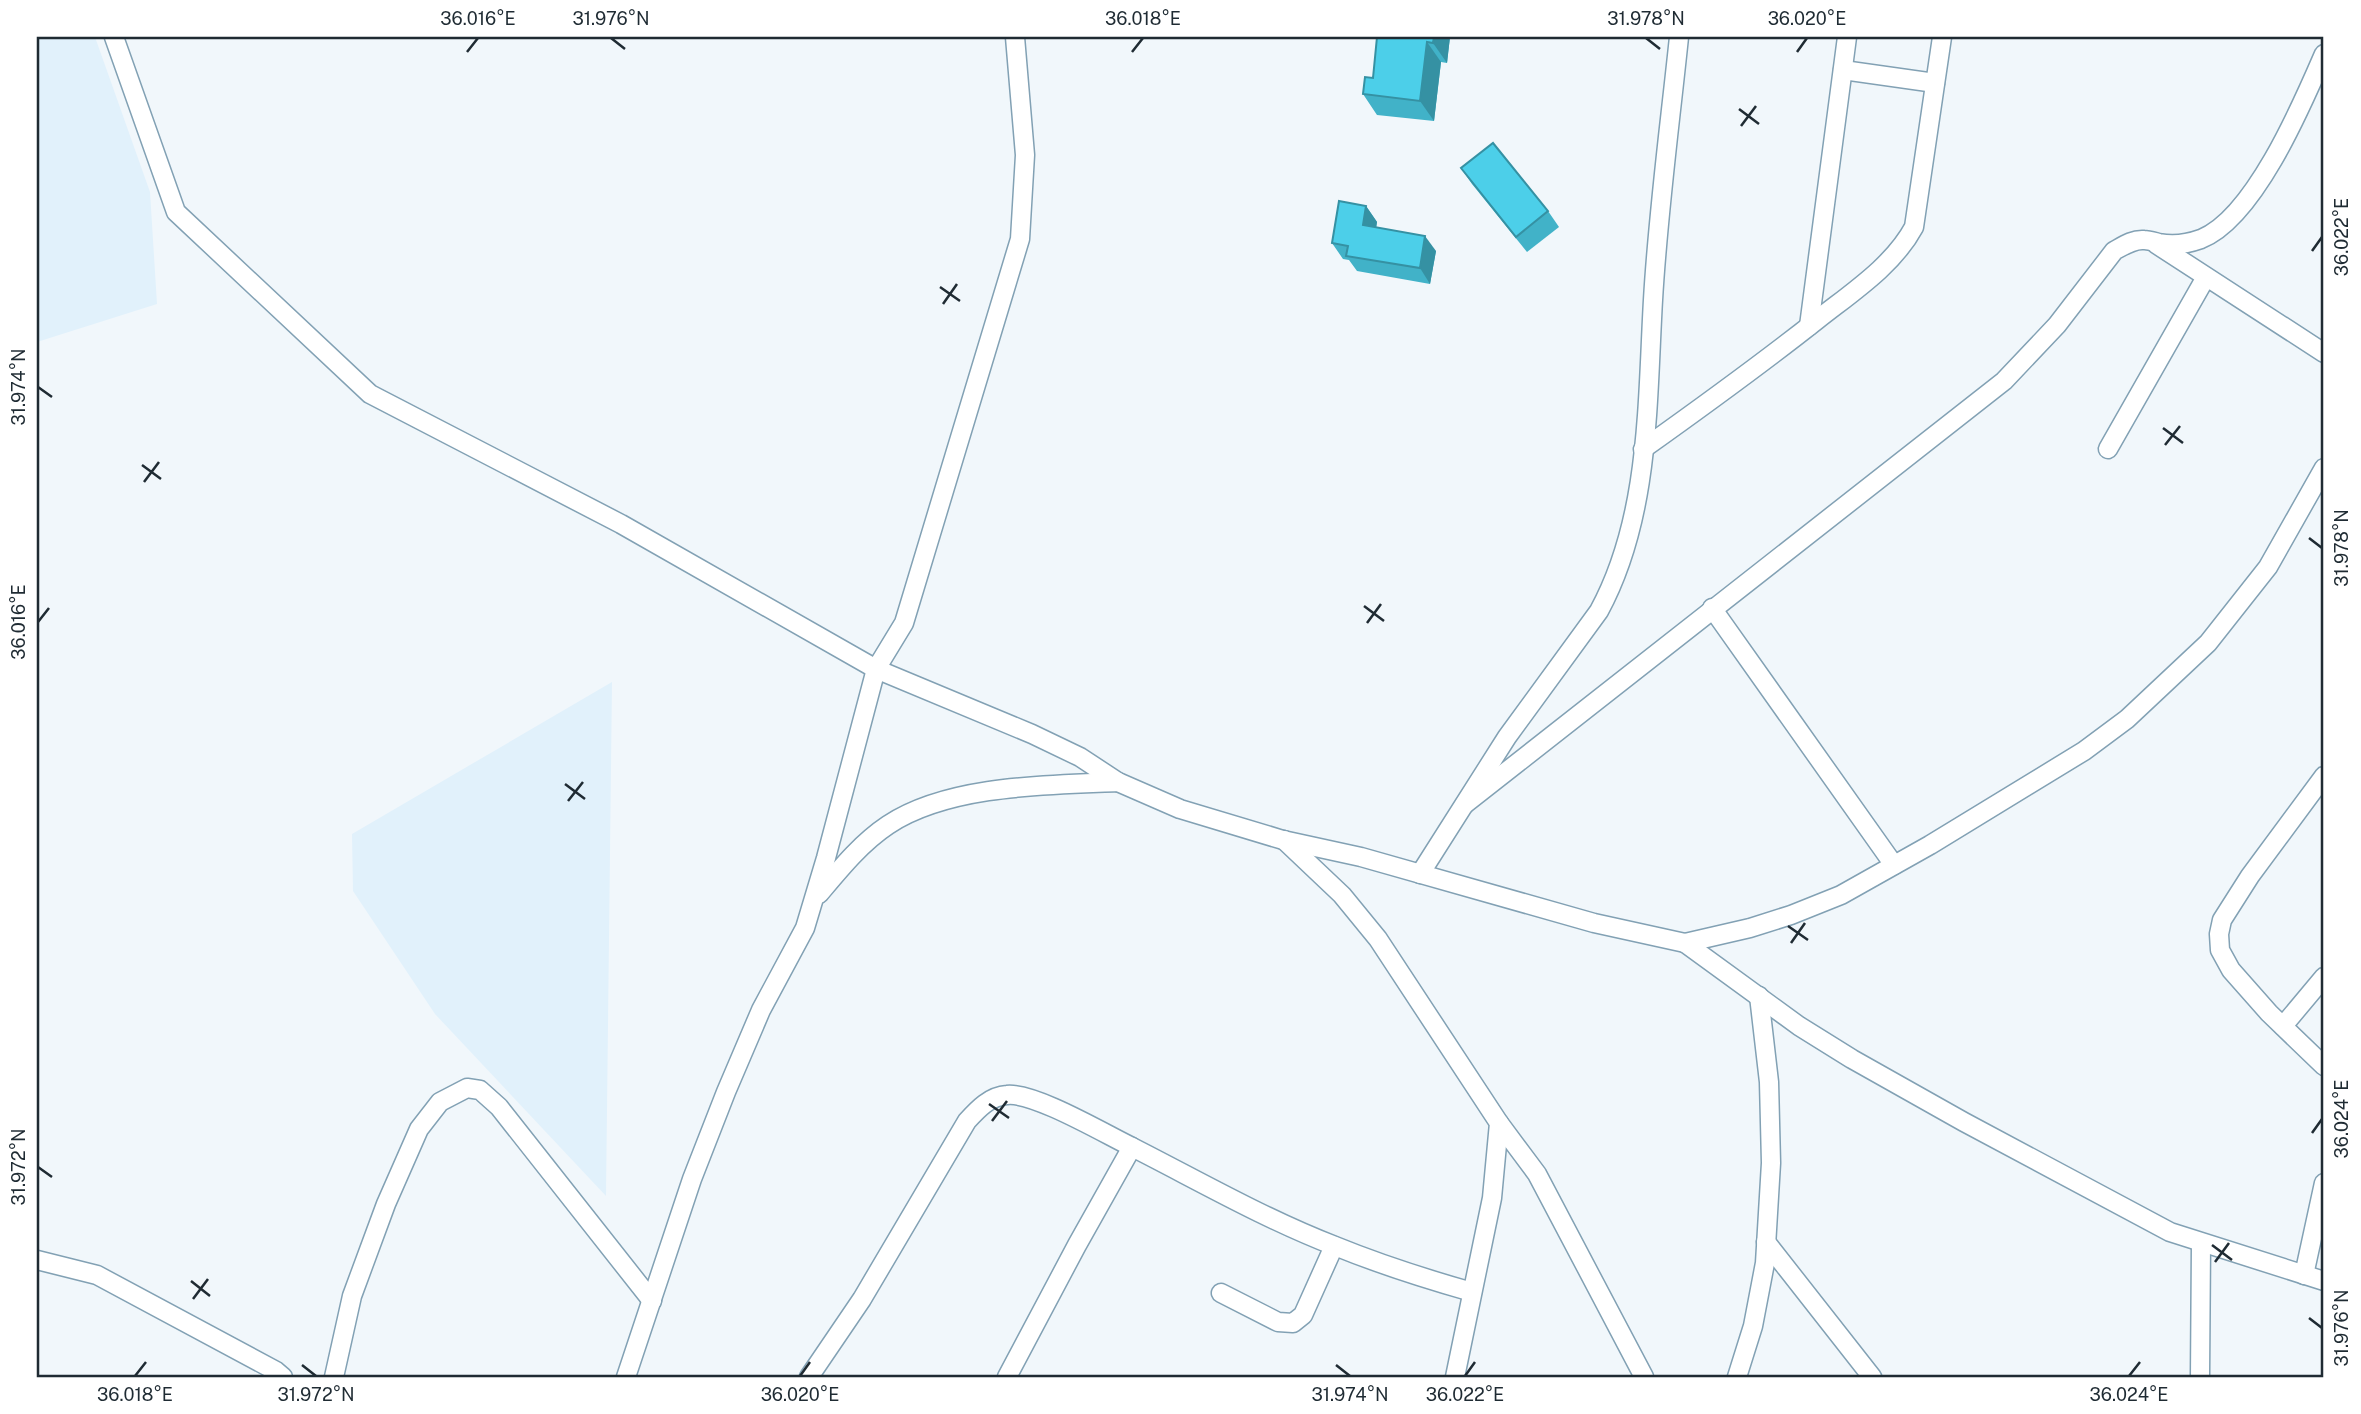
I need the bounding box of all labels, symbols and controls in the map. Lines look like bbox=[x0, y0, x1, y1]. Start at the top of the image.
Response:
text: 36.016°E bbox=[440, 8, 516, 29]
text: 31.976°N bbox=[572, 8, 650, 29]
text: 36.018°E bbox=[1105, 8, 1181, 29]
text: 31.978°N bbox=[1607, 8, 1685, 29]
text: 36.020°E bbox=[1768, 8, 1846, 29]
text: 36.022°E bbox=[2331, 198, 2352, 276]
text: 31.974°N bbox=[8, 348, 29, 426]
text: 31.978°N bbox=[2331, 509, 2352, 587]
text: 36.016°E bbox=[8, 584, 29, 660]
text: 36.024°E bbox=[2331, 1079, 2352, 1159]
text: 31.972°N bbox=[8, 1128, 29, 1206]
text: 31.976°N bbox=[2331, 1289, 2352, 1367]
text: 36.018°E bbox=[97, 1384, 173, 1405]
text: 31.972°N bbox=[277, 1384, 355, 1405]
text: 36.020°E bbox=[761, 1384, 839, 1405]
text: 31.974°N bbox=[1311, 1384, 1389, 1405]
text: 36.022°E bbox=[1426, 1384, 1504, 1405]
text: 36.024°E bbox=[2089, 1384, 2169, 1405]

